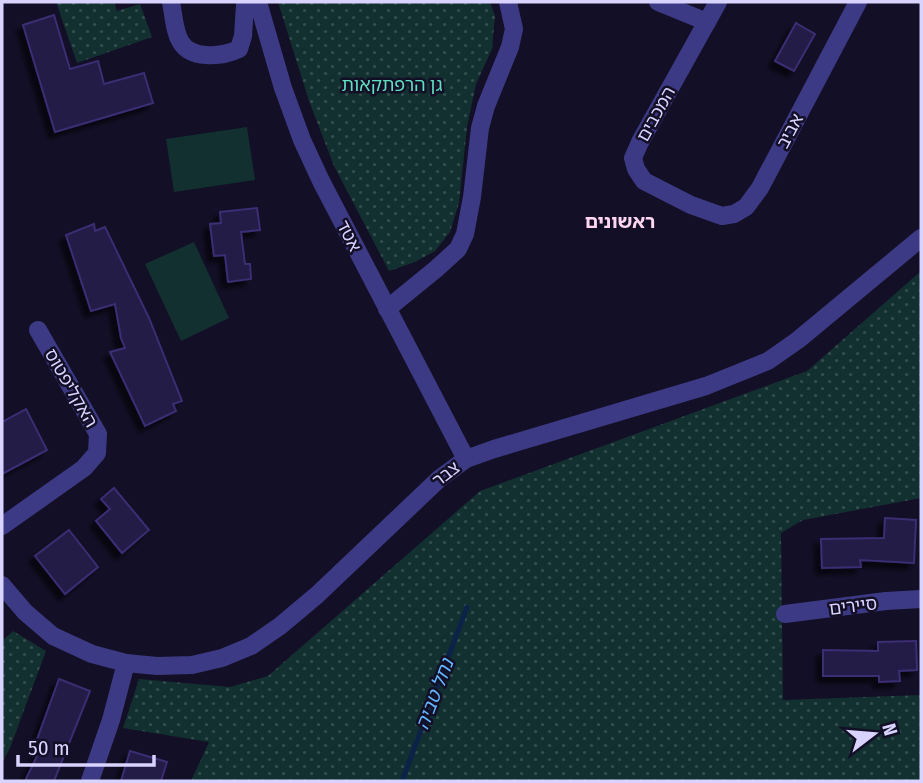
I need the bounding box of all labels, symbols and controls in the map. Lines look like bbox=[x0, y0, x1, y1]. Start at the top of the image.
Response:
park label: גן הרפתקאות bbox=[342, 74, 443, 96]
street label: המכבים bbox=[632, 83, 680, 145]
street label: אביב bbox=[772, 110, 808, 152]
district label: ראשונים bbox=[585, 210, 655, 233]
street label: אטד bbox=[332, 217, 366, 255]
street label: האקליפטוס bbox=[40, 345, 102, 431]
street label: צבר bbox=[428, 456, 464, 492]
street label: סיירים bbox=[828, 592, 878, 620]
water label: נחל טביה bbox=[410, 654, 459, 733]
north arrow bbox=[839, 699, 909, 769]
text: N bbox=[877, 721, 902, 738]
scale bar bbox=[18, 724, 154, 768]
text: 50 m bbox=[28, 735, 70, 761]

